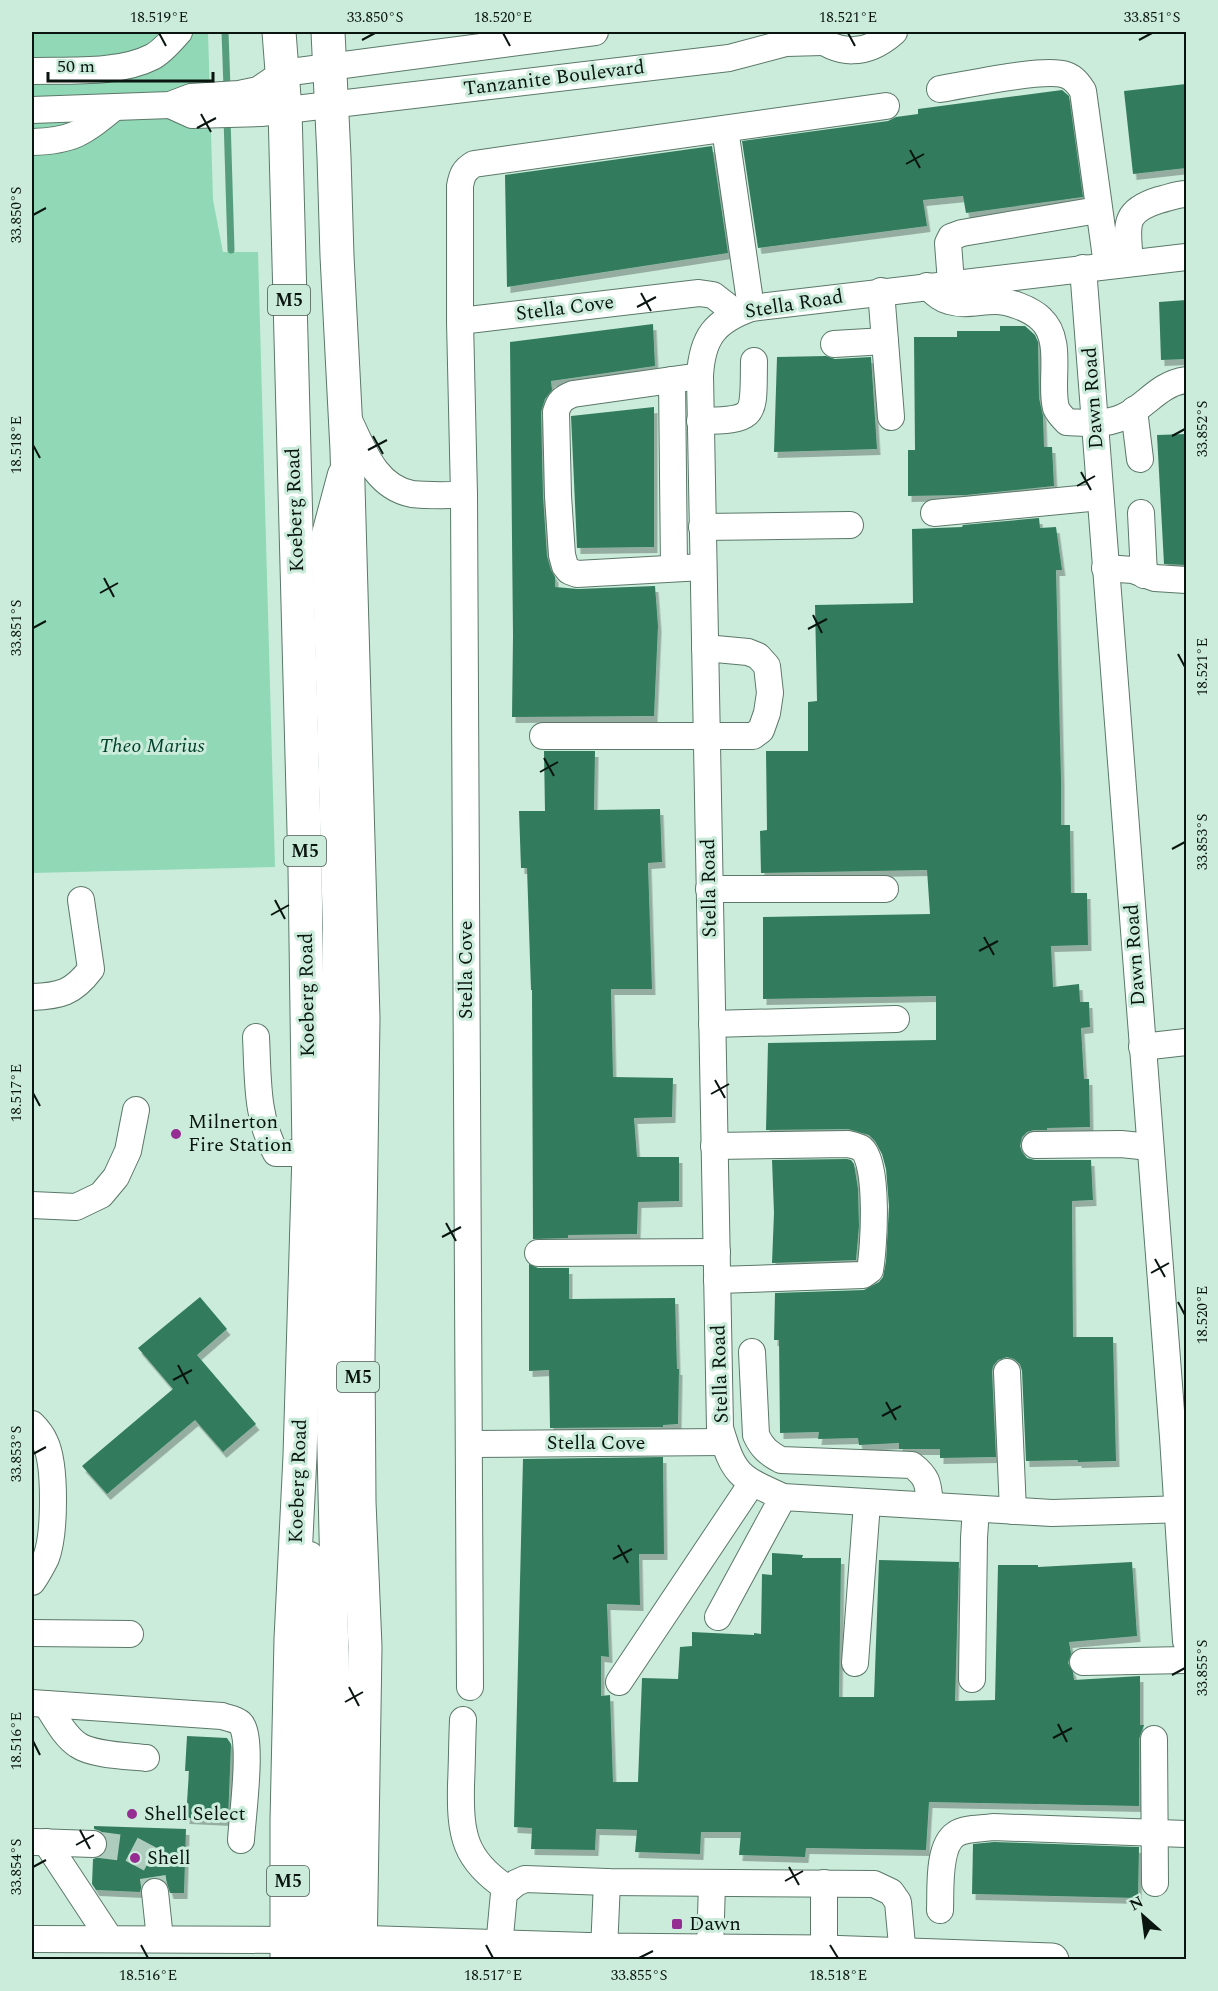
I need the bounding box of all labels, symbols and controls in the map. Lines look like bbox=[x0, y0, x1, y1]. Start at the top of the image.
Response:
text: 18.519°E bbox=[130, 6, 188, 29]
text: 33.850°S bbox=[347, 6, 403, 29]
text: 18.520°E bbox=[474, 6, 532, 29]
text: 18.521°E bbox=[819, 6, 877, 29]
text: 33.851°S bbox=[1124, 6, 1180, 29]
scale bar bbox=[48, 45, 213, 83]
street label: Tanzanite Boulevard bbox=[462, 52, 646, 104]
text: 50 m bbox=[57, 53, 95, 80]
text: 33.850°S bbox=[5, 187, 28, 243]
street label: Stella Road bbox=[743, 281, 845, 327]
road number: M5 bbox=[268, 285, 310, 315]
street label: Stella Cove bbox=[514, 287, 616, 329]
street label: Dawn Road bbox=[1074, 346, 1112, 450]
text: 33.852°S bbox=[1191, 401, 1214, 457]
text: 18.518°E bbox=[5, 416, 28, 474]
street label: Koeberg Road bbox=[278, 447, 312, 573]
text: 33.851°S bbox=[5, 600, 28, 656]
text: 18.521°E bbox=[1191, 638, 1214, 696]
park label: Theo Marius bbox=[99, 731, 205, 761]
text: 33.853°S bbox=[1191, 814, 1214, 870]
road number: M5 bbox=[284, 836, 326, 866]
street label: Stella Road bbox=[693, 838, 725, 938]
street label: Dawn Road bbox=[1116, 903, 1154, 1007]
street label: Stella Cove bbox=[451, 921, 481, 1019]
street label: Koeberg Road bbox=[291, 933, 323, 1057]
text: 18.517°E bbox=[5, 1064, 28, 1122]
place label: Milnerton Fire Station bbox=[188, 1107, 292, 1160]
marker: Milnerton Fire Station bbox=[169, 1127, 183, 1141]
text: 18.520°E bbox=[1191, 1286, 1214, 1344]
street label: Stella Road bbox=[703, 1324, 737, 1424]
road number: M5 bbox=[337, 1362, 379, 1392]
street label: Koeberg Road bbox=[281, 1418, 315, 1544]
text: 33.853°S bbox=[5, 1426, 28, 1482]
street label: Stella Cove bbox=[547, 1428, 645, 1458]
text: 33.855°S bbox=[1191, 1640, 1214, 1696]
text: 18.516°E bbox=[5, 1712, 28, 1770]
place label: Shell Select bbox=[144, 1799, 246, 1829]
marker: Shell Select bbox=[125, 1807, 139, 1821]
text: 33.854°S bbox=[5, 1839, 28, 1895]
place label: Shell bbox=[147, 1843, 191, 1873]
marker: Shell bbox=[128, 1851, 142, 1865]
road number: M5 bbox=[267, 1866, 309, 1896]
north arrow bbox=[1113, 1886, 1173, 1946]
text: N bbox=[1125, 1890, 1148, 1917]
place label: Dawn bbox=[689, 1909, 741, 1939]
marker: Dawn bbox=[670, 1917, 684, 1931]
text: 18.516°E bbox=[119, 1964, 177, 1987]
text: 18.517°E bbox=[464, 1964, 522, 1987]
text: 33.855°S bbox=[611, 1964, 667, 1987]
text: 18.518°E bbox=[809, 1964, 867, 1987]

